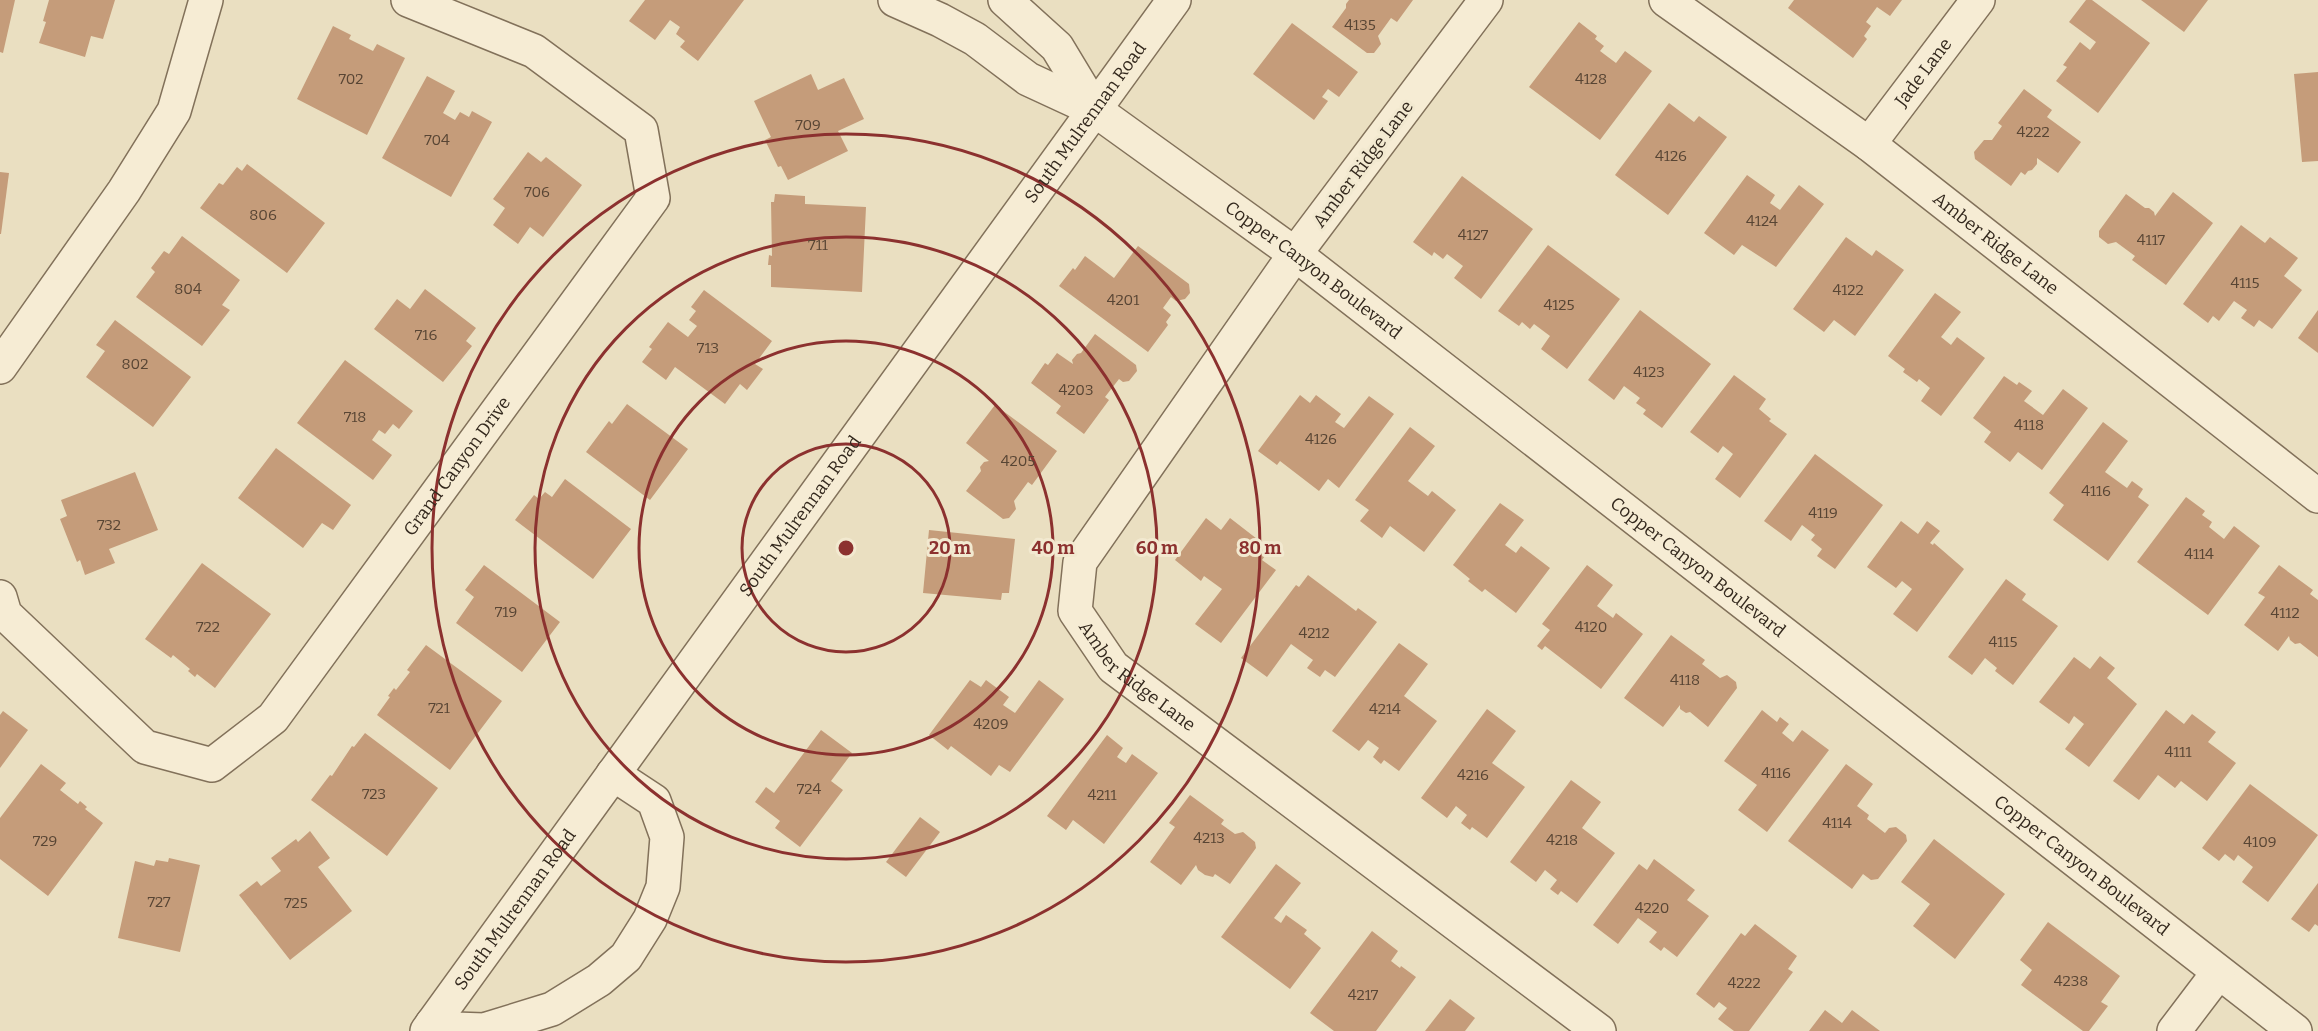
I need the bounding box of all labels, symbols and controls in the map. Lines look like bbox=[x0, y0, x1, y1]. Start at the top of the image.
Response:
house number: 4135 bbox=[1344, 16, 1376, 34]
street label: Jade Lane bbox=[1890, 34, 1956, 112]
street label: South Mulrennan Road bbox=[1020, 38, 1151, 207]
house number: 702 bbox=[338, 70, 364, 88]
house number: 4128 bbox=[1575, 70, 1607, 88]
street label: Amber Ridge Lane bbox=[1308, 96, 1418, 232]
house number: 709 bbox=[795, 116, 821, 134]
house number: 4222 bbox=[2016, 123, 2050, 141]
house number: 704 bbox=[424, 131, 450, 149]
house number: 4126 bbox=[1655, 147, 1687, 165]
house number: 706 bbox=[524, 183, 550, 201]
street label: Amber Ridge Lane bbox=[1929, 187, 2063, 299]
street label: Copper Canyon Boulevard bbox=[1221, 196, 1406, 344]
house number: 806 bbox=[249, 206, 277, 224]
house number: 4124 bbox=[1746, 212, 1778, 230]
house number: 4127 bbox=[1458, 226, 1489, 244]
house number: 4117 bbox=[2137, 231, 2166, 249]
house number: 711 bbox=[808, 236, 828, 254]
house number: 4115 bbox=[2231, 274, 2259, 292]
house number: 804 bbox=[174, 280, 202, 298]
house number: 4122 bbox=[1832, 281, 1864, 299]
house number: 4201 bbox=[1107, 291, 1139, 309]
house number: 4125 bbox=[1543, 296, 1575, 314]
house number: 716 bbox=[415, 326, 437, 344]
house number: 713 bbox=[697, 339, 719, 357]
house number: 802 bbox=[122, 355, 148, 373]
house number: 4123 bbox=[1633, 363, 1665, 381]
house number: 4203 bbox=[1058, 381, 1094, 399]
street label: Grand Canyon Drive bbox=[399, 392, 515, 540]
house number: 718 bbox=[344, 408, 366, 426]
house number: 4118 bbox=[2014, 416, 2044, 434]
house number: 4126 bbox=[1305, 430, 1337, 448]
street label: South Mulrennan Road bbox=[735, 431, 866, 601]
house number: 4205 bbox=[1001, 452, 1035, 470]
house number: 4116 bbox=[2081, 482, 2111, 500]
street label: Copper Canyon Boulevard bbox=[1606, 492, 1790, 642]
house number: 4119 bbox=[1808, 504, 1838, 522]
house number: 732 bbox=[97, 516, 121, 534]
text: 20 m bbox=[929, 537, 971, 559]
text: 40 m bbox=[1032, 537, 1074, 559]
text: 60 m bbox=[1136, 537, 1178, 559]
text: 80 m bbox=[1239, 537, 1281, 559]
centre of rings bbox=[836, 538, 856, 558]
house number: 4114 bbox=[2184, 545, 2214, 563]
house number: 719 bbox=[495, 603, 517, 621]
house number: 4112 bbox=[2270, 604, 2300, 622]
street label: Amber Ridge Lane bbox=[1074, 617, 1200, 736]
house number: 722 bbox=[196, 618, 220, 636]
house number: 4120 bbox=[1575, 618, 1607, 636]
house number: 4212 bbox=[1298, 624, 1330, 642]
house number: 4115 bbox=[1989, 633, 2017, 651]
house number: 4118 bbox=[1670, 671, 1700, 689]
house number: 721 bbox=[428, 699, 450, 717]
house number: 4214 bbox=[1369, 700, 1401, 718]
house number: 4209 bbox=[973, 715, 1009, 733]
house number: 4111 bbox=[2164, 743, 2192, 761]
house number: 4116 bbox=[1761, 764, 1791, 782]
house number: 4216 bbox=[1457, 766, 1489, 784]
house number: 724 bbox=[797, 780, 821, 798]
house number: 723 bbox=[362, 785, 386, 803]
house number: 4211 bbox=[1087, 786, 1117, 804]
street label: Copper Canyon Boulevard bbox=[1990, 790, 2174, 940]
house number: 4114 bbox=[1822, 814, 1852, 832]
street label: South Mulrennan Road bbox=[449, 825, 581, 994]
house number: 4213 bbox=[1193, 829, 1225, 847]
house number: 4218 bbox=[1546, 831, 1578, 849]
house number: 729 bbox=[33, 832, 57, 850]
house number: 4109 bbox=[2243, 833, 2277, 851]
house number: 727 bbox=[148, 893, 171, 911]
house number: 725 bbox=[284, 894, 308, 912]
house number: 4220 bbox=[1635, 899, 1669, 917]
house number: 4238 bbox=[2054, 972, 2088, 990]
house number: 4222 bbox=[1727, 974, 1761, 992]
house number: 4217 bbox=[1348, 986, 1379, 1004]

